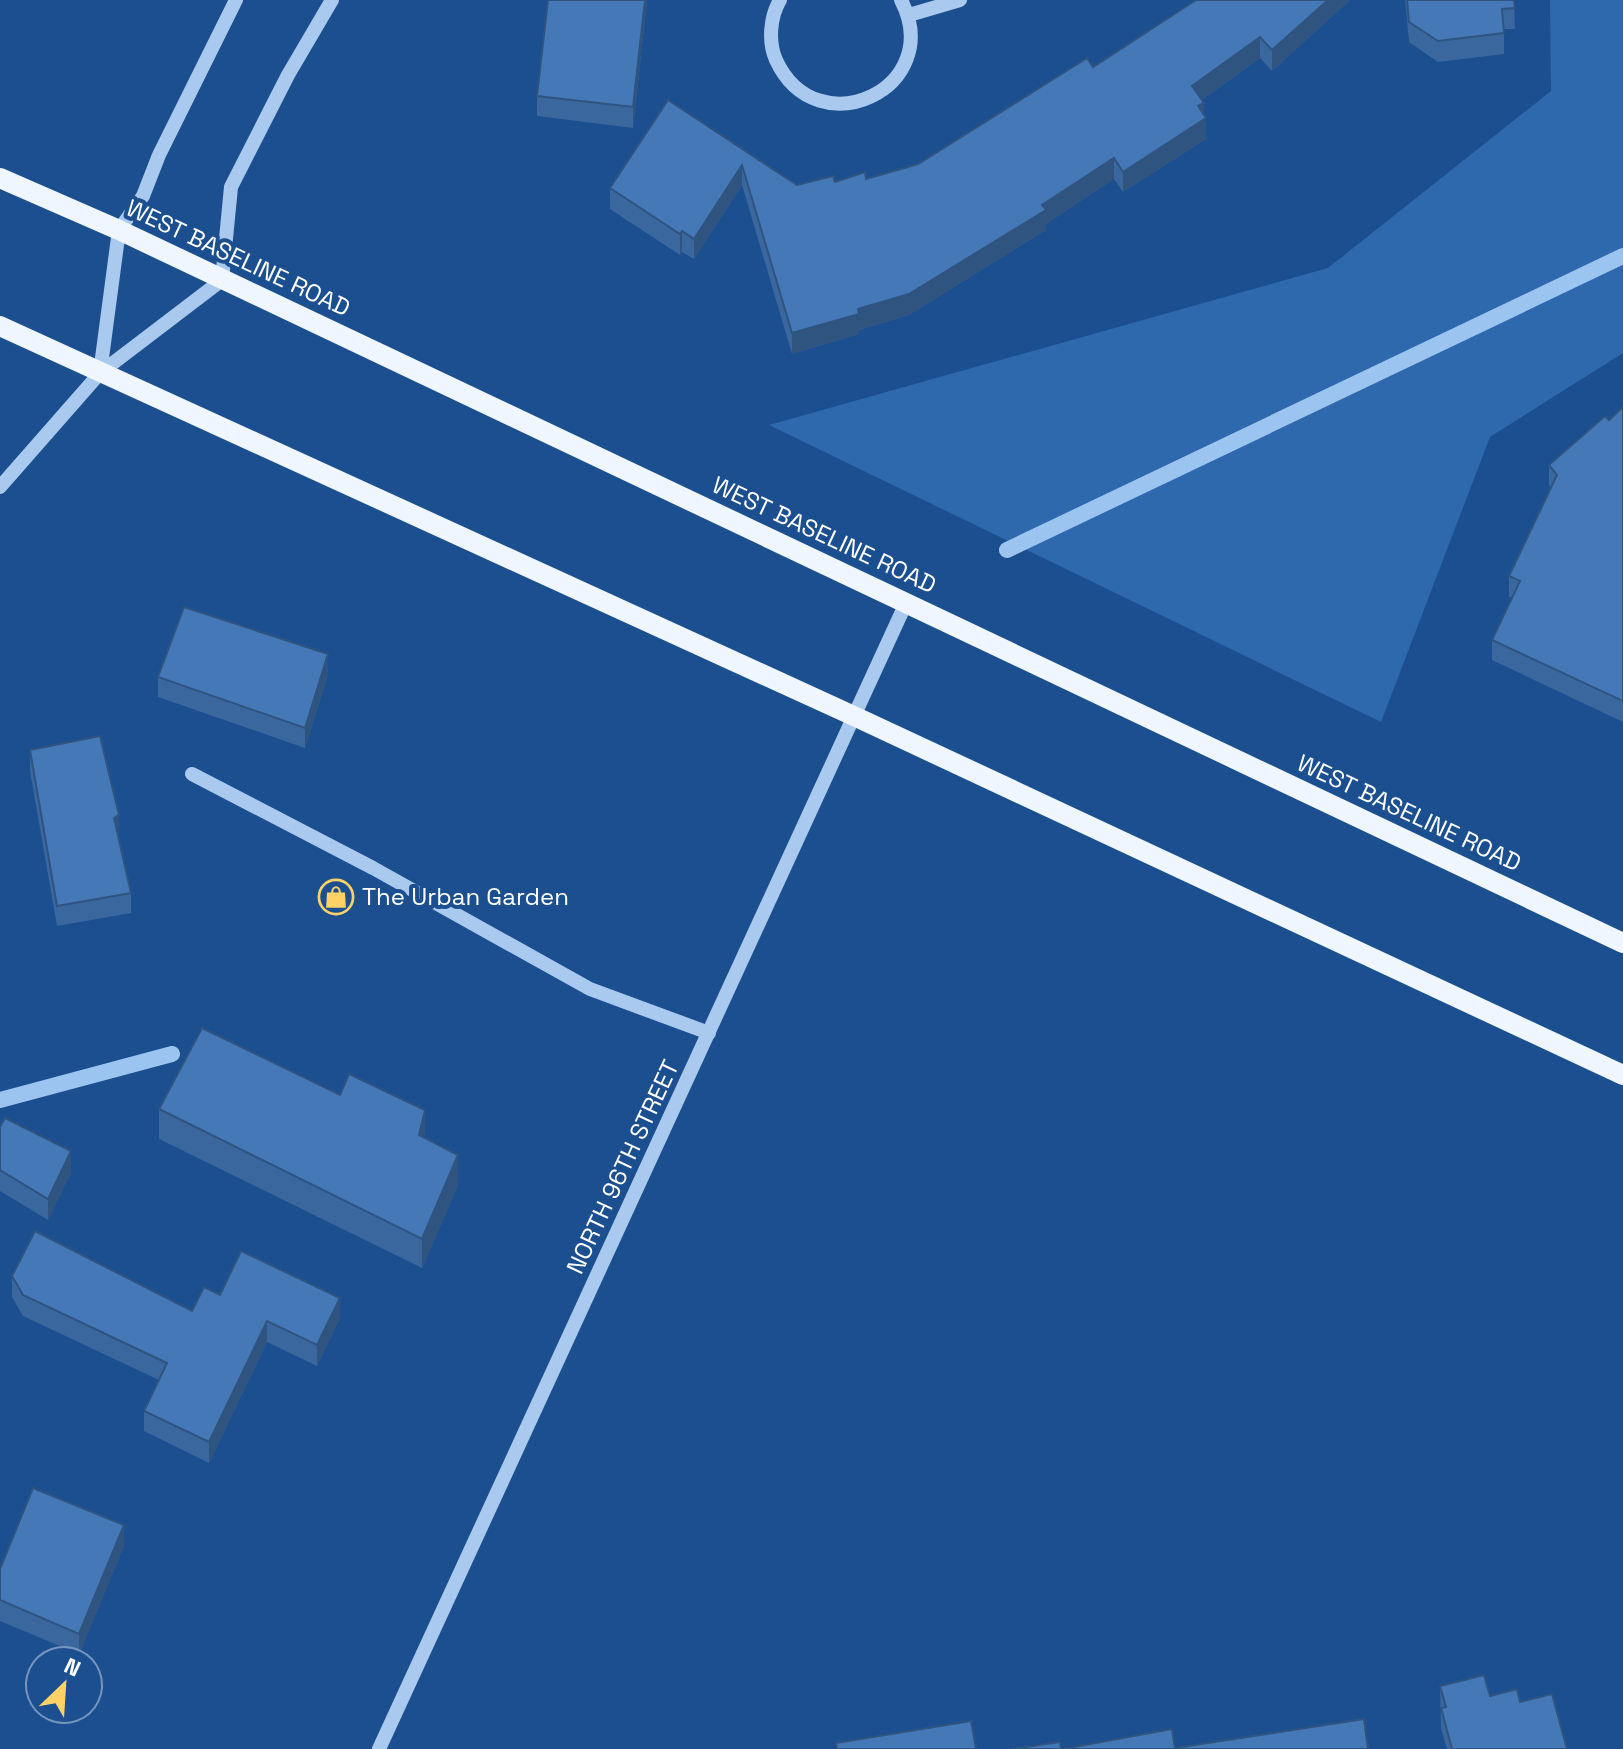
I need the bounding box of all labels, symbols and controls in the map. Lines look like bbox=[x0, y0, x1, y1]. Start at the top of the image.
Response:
street label: WEST BASELINE ROAD bbox=[121, 192, 355, 323]
street label: WEST BASELINE ROAD bbox=[707, 469, 941, 600]
street label: WEST BASELINE ROAD bbox=[1292, 747, 1526, 878]
shop icon: The Urban Garden bbox=[317, 878, 355, 916]
place label: The Urban Garden bbox=[362, 881, 569, 912]
street label: NORTH 96TH STREET bbox=[559, 1055, 686, 1279]
north arrow bbox=[24, 1645, 104, 1725]
text: N bbox=[60, 1651, 85, 1683]

